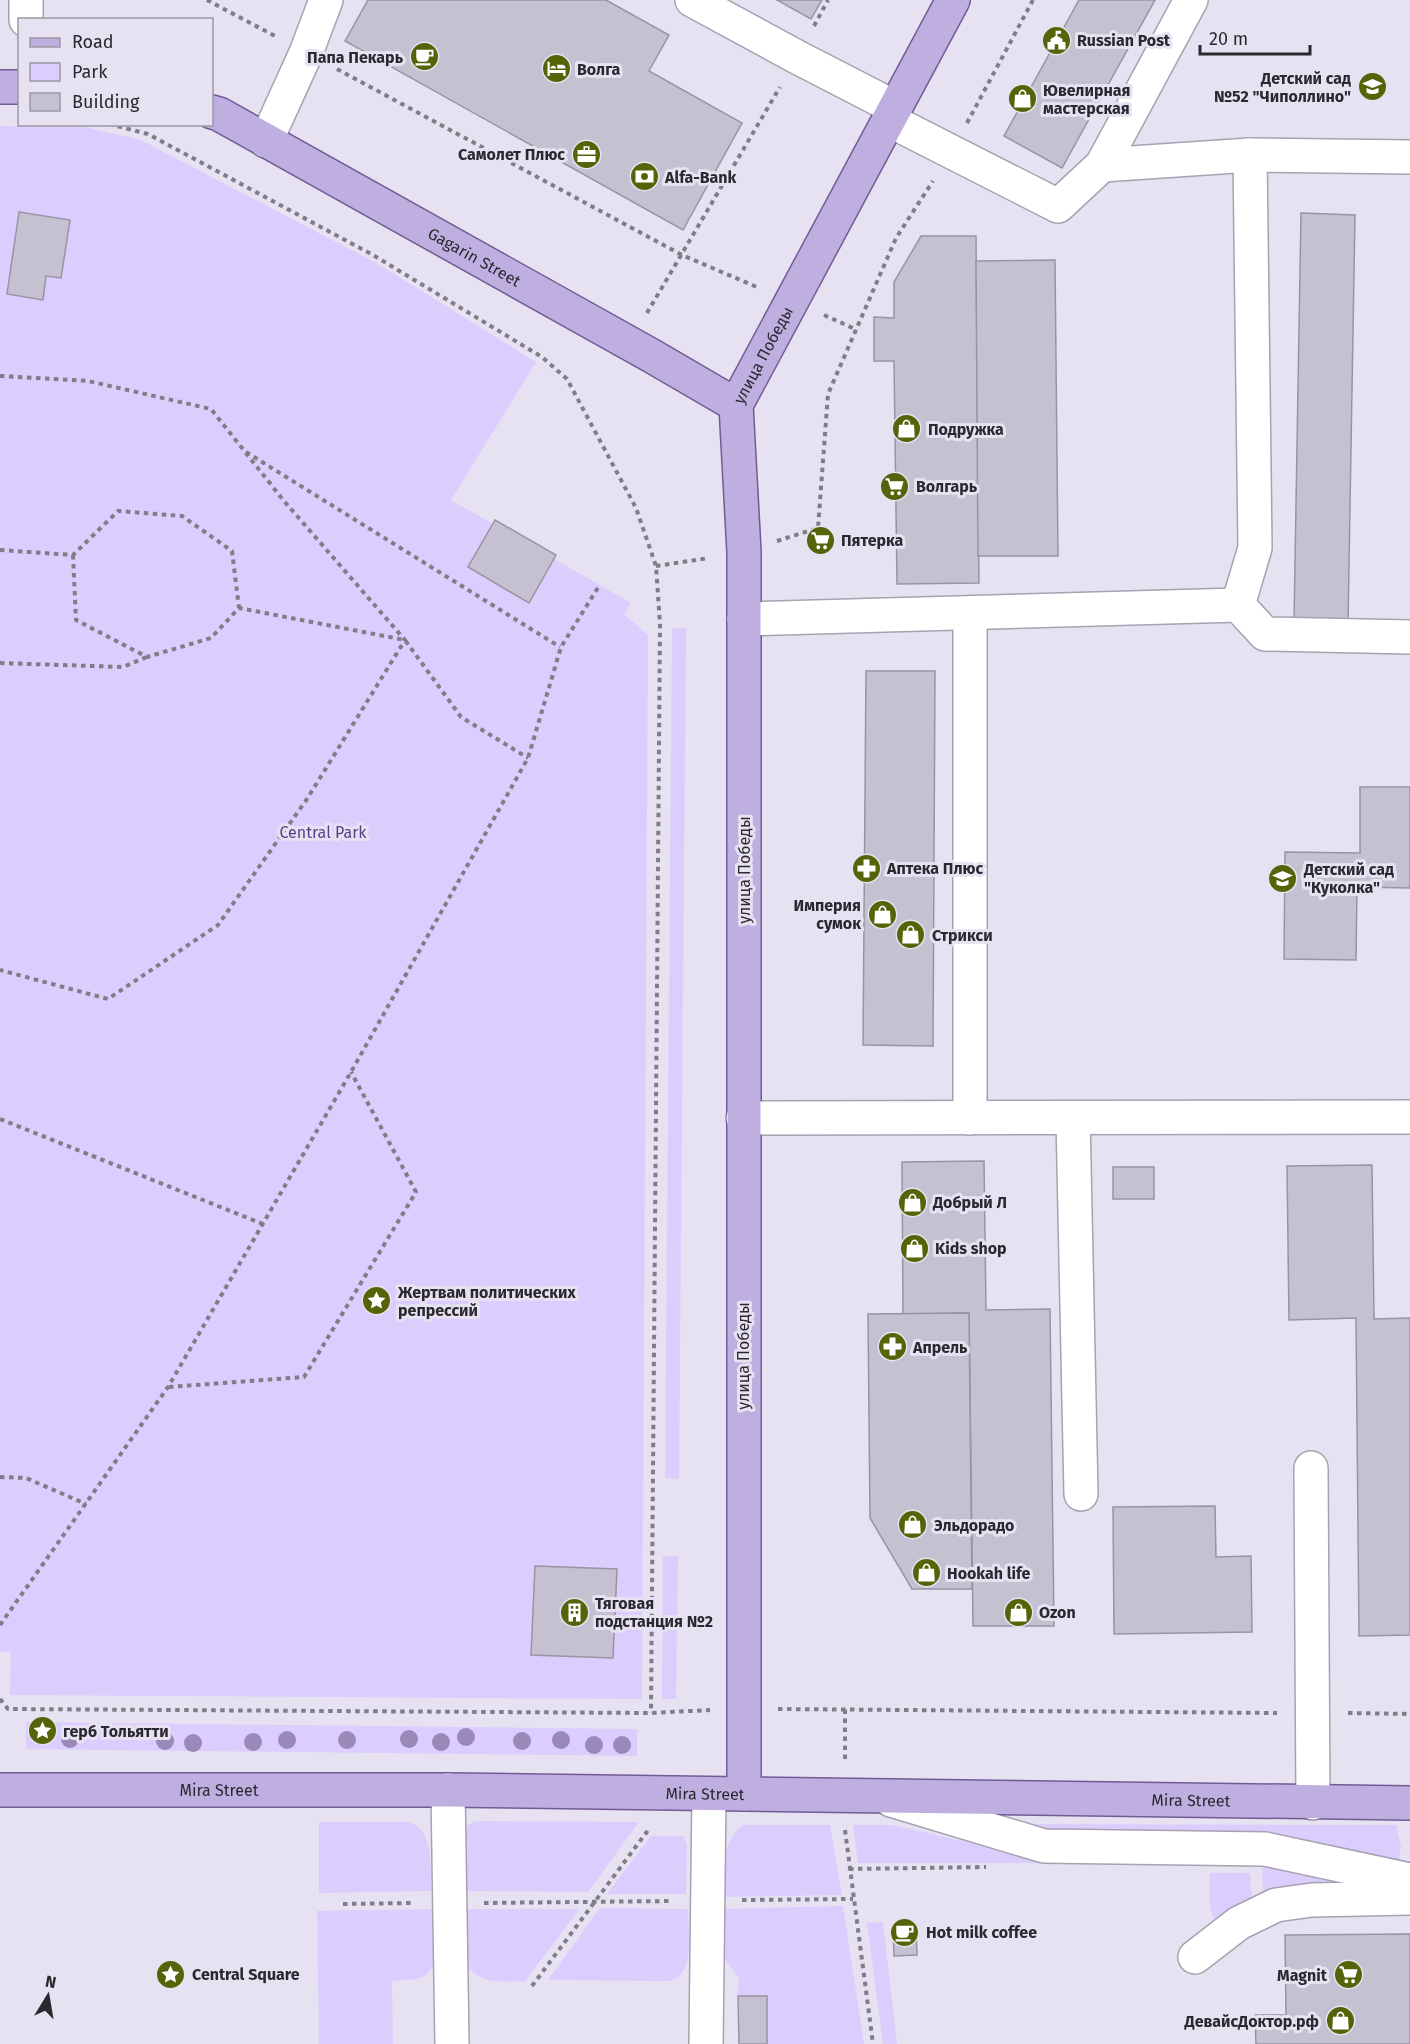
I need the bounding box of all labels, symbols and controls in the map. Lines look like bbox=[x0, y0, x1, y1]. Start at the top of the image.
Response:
legend bbox=[18, 18, 213, 126]
scale bar bbox=[1200, 18, 1310, 56]
public building icon: Russian Post bbox=[1040, 24, 1072, 56]
text: 20 m bbox=[1209, 28, 1248, 50]
text: Road bbox=[72, 31, 114, 53]
place label: Russian Post bbox=[1077, 31, 1171, 50]
cafe icon: Папа Пекарь bbox=[408, 41, 440, 73]
place label: Папа Пекарь bbox=[307, 48, 404, 67]
hotel icon: Волга bbox=[540, 53, 572, 85]
place label: Волга bbox=[577, 60, 620, 79]
text: Park bbox=[72, 61, 108, 83]
place label: Детский сад №52 "Чиполлино" bbox=[1214, 69, 1351, 106]
school or university icon: Детский сад №52 "Чиполлино" bbox=[1356, 71, 1388, 103]
place label: Ювелирная мастерская bbox=[1043, 81, 1131, 118]
shop icon: Ювелирная мастерская bbox=[1006, 83, 1038, 115]
text: Building bbox=[72, 91, 140, 113]
office icon: Самолет Плюс bbox=[570, 138, 602, 170]
place label: Самолет Плюс bbox=[458, 145, 565, 164]
bank icon: Alfa-Bank bbox=[628, 161, 660, 193]
place label: Alfa-Bank bbox=[664, 168, 737, 187]
street label: Gagarin Street bbox=[425, 224, 524, 291]
street label: улица Победы bbox=[729, 303, 797, 407]
shop icon: Подружка bbox=[891, 413, 923, 445]
place label: Подружка bbox=[928, 420, 1004, 439]
supermarket icon: Волгарь bbox=[879, 470, 911, 502]
place label: Волгарь bbox=[916, 477, 978, 496]
supermarket icon: Пятерка bbox=[804, 524, 836, 556]
place label: Пятерка bbox=[841, 531, 904, 550]
street label: улица Победы bbox=[735, 816, 754, 924]
park label: Central Park bbox=[279, 823, 367, 842]
pharmacy icon: Аптека Плюс bbox=[850, 852, 882, 884]
place label: Аптека Плюс bbox=[886, 859, 983, 878]
place label: Детский сад "Куколка" bbox=[1303, 860, 1394, 897]
school or university icon: Детский сад "Куколка" bbox=[1267, 862, 1299, 894]
place label: Империя сумок bbox=[794, 896, 861, 933]
shop icon: Империя сумок bbox=[866, 898, 898, 930]
shop icon: Стрикси bbox=[895, 919, 927, 951]
place label: Стрикси bbox=[932, 926, 993, 945]
shop icon: Добрый Л bbox=[896, 1186, 928, 1218]
place label: Добрый Л bbox=[932, 1193, 1007, 1212]
shop icon: Kids shop bbox=[898, 1232, 930, 1264]
place label: Kids shop bbox=[935, 1239, 1007, 1258]
place label: Жертвам политических репрессий bbox=[397, 1283, 576, 1320]
place icon: Жертвам политических репрессий bbox=[361, 1285, 393, 1317]
street label: улица Победы bbox=[734, 1302, 753, 1410]
pharmacy icon: Апрель bbox=[876, 1331, 908, 1363]
place label: Апрель bbox=[912, 1338, 968, 1357]
shop icon: Эльдорадо bbox=[897, 1509, 929, 1541]
place label: Эльдорадо bbox=[934, 1516, 1014, 1535]
shop icon: Hookah life bbox=[910, 1557, 942, 1589]
place label: Hookah life bbox=[947, 1564, 1031, 1583]
place label: Тяговая подстанция №2 bbox=[595, 1594, 713, 1631]
building icon: Тяговая подстанция №2 bbox=[558, 1596, 590, 1628]
shop icon: Ozon bbox=[1002, 1596, 1034, 1628]
place label: Ozon bbox=[1039, 1603, 1076, 1622]
place icon: герб Тольятти bbox=[26, 1715, 58, 1747]
place label: герб Тольятти bbox=[63, 1722, 169, 1741]
street label: Mira Street bbox=[179, 1781, 259, 1800]
street label: Mira Street bbox=[665, 1784, 745, 1804]
street label: Mira Street bbox=[1151, 1791, 1231, 1811]
cafe icon: Hot milk coffee bbox=[889, 1916, 921, 1948]
place label: Hot milk coffee bbox=[926, 1923, 1037, 1942]
place icon: Central Square bbox=[155, 1958, 187, 1990]
supermarket icon: Magnit bbox=[1332, 1959, 1364, 1991]
place label: Central Square bbox=[192, 1965, 300, 1984]
north arrow bbox=[18, 1966, 78, 2026]
place label: Magnit bbox=[1277, 1966, 1328, 1985]
text: N bbox=[44, 1971, 58, 1992]
shop icon: ДевайсДоктор.рф bbox=[1324, 2005, 1356, 2037]
place label: ДевайсДоктор.рф bbox=[1184, 2012, 1319, 2031]

